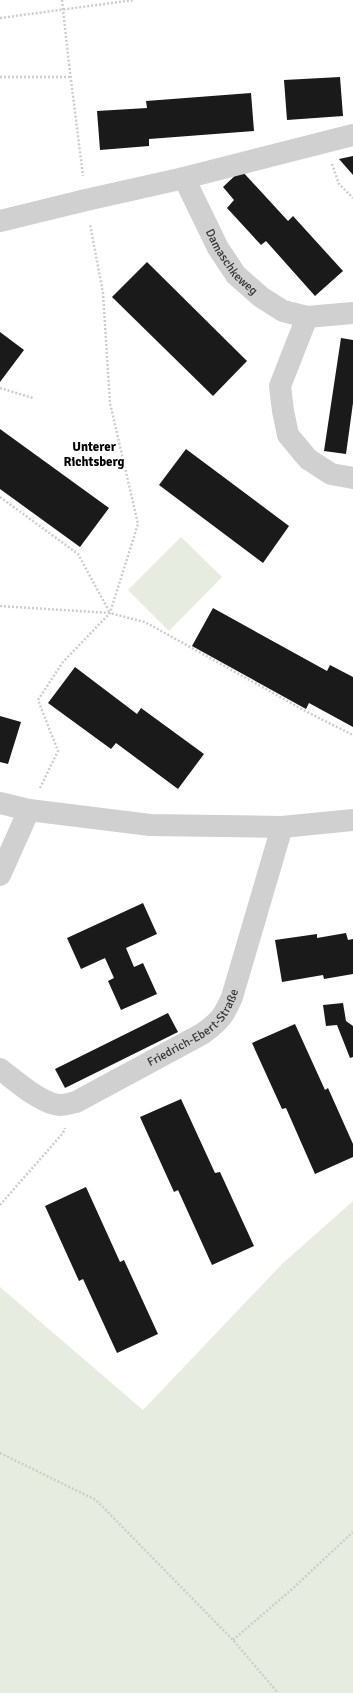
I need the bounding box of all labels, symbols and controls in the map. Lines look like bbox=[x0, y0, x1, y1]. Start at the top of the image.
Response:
street label: Damaschkeweg bbox=[202, 226, 261, 298]
district label: Unterer Richtsberg bbox=[63, 439, 125, 470]
street label: Friedrich-Ebert-Straße bbox=[145, 987, 241, 1070]

